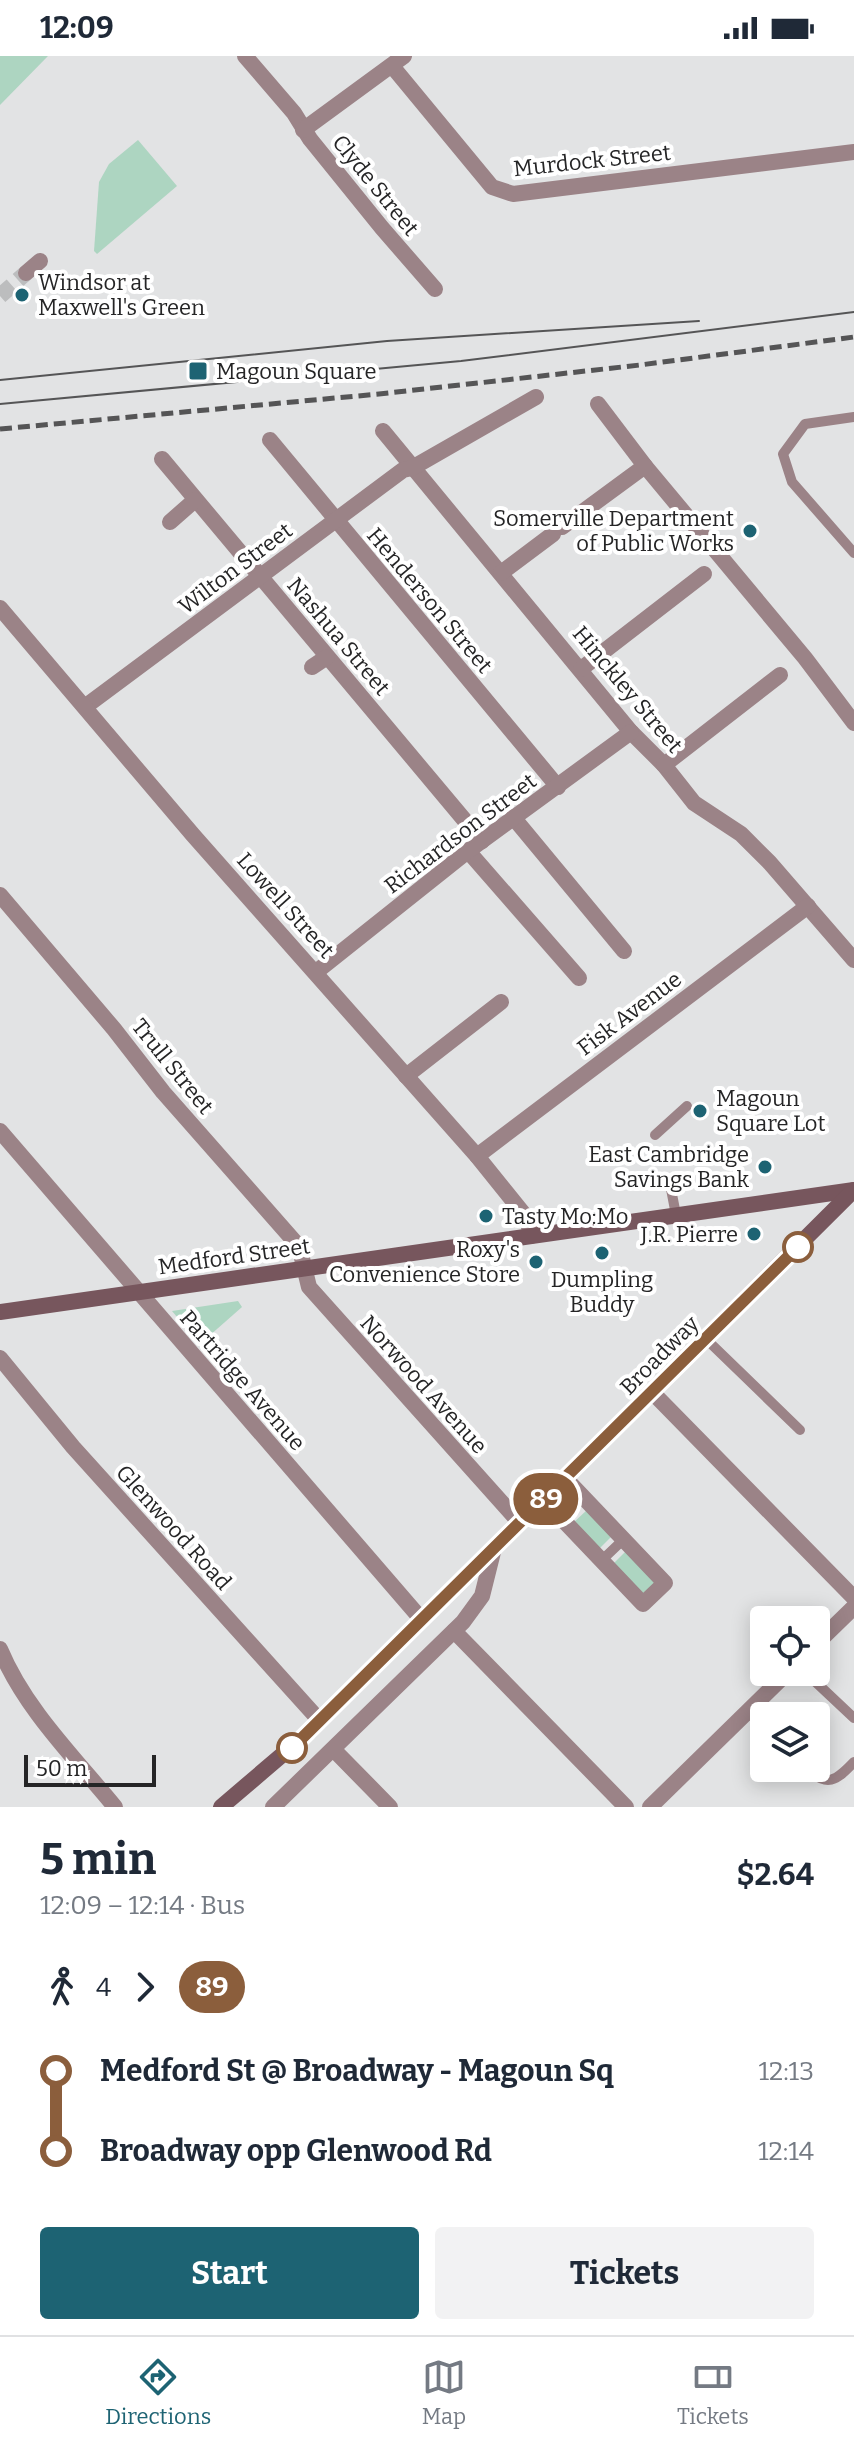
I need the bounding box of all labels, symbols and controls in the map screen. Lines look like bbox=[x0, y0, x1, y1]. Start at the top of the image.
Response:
text: 12:09 bbox=[40, 10, 114, 46]
street label: Clyde Street bbox=[327, 129, 425, 241]
street label: Murdock Street bbox=[512, 139, 672, 182]
place label: Windsor at Maxwell's Green bbox=[38, 269, 205, 321]
marker: Windsor at Maxwell's Green bbox=[13, 286, 31, 304]
place label: Magoun Square bbox=[216, 358, 376, 385]
marker: Magoun Square bbox=[187, 360, 209, 382]
place label: Somerville Department of Public Works bbox=[493, 505, 734, 557]
street label: Wilton Street bbox=[173, 517, 297, 620]
street label: Henderson Street bbox=[361, 522, 498, 678]
marker: Somerville Department of Public Works bbox=[741, 522, 759, 540]
street label: Nashua Street bbox=[282, 572, 396, 701]
street label: Hinckley Street bbox=[567, 620, 688, 758]
street label: Richardson Street bbox=[379, 767, 542, 899]
street label: Lowell Street bbox=[231, 847, 340, 964]
street label: Fisk Avenue bbox=[572, 966, 687, 1061]
street label: Trull Street bbox=[126, 1013, 219, 1119]
place label: Magoun Square Lot bbox=[716, 1085, 825, 1137]
marker: Magoun Square Lot bbox=[691, 1102, 709, 1120]
place label: East Cambridge Savings Bank bbox=[588, 1141, 750, 1193]
marker: East Cambridge Savings Bank bbox=[756, 1158, 774, 1176]
place label: Tasty Mo:Mo bbox=[502, 1203, 628, 1230]
marker: Tasty Mo:Mo bbox=[477, 1207, 495, 1225]
place label: J.R. Pierre bbox=[639, 1221, 738, 1248]
marker: J.R. Pierre bbox=[745, 1225, 763, 1243]
street label: Medford Street bbox=[156, 1232, 312, 1281]
unlabelled marker bbox=[783, 1232, 813, 1262]
place label: Roxy's Convenience Store bbox=[329, 1236, 520, 1288]
marker: Dumpling Buddy bbox=[593, 1244, 611, 1262]
marker: Roxy's Convenience Store bbox=[527, 1253, 545, 1271]
place label: Dumpling Buddy bbox=[551, 1266, 653, 1318]
street label: Partridge Avenue bbox=[174, 1305, 311, 1456]
street label: Norwood Avenue bbox=[354, 1310, 493, 1459]
street label: Broadway bbox=[614, 1310, 705, 1400]
street label: Glenwood Road bbox=[110, 1459, 237, 1596]
line badge: 89 bbox=[510, 1473, 582, 1525]
text: 89 bbox=[529, 1482, 563, 1515]
map controls bbox=[750, 1606, 830, 1782]
button: locate bbox=[750, 1606, 830, 1686]
button: layers bbox=[750, 1702, 830, 1782]
unlabelled marker bbox=[277, 1733, 307, 1763]
scale bar bbox=[24, 1751, 156, 1787]
text: 50 m bbox=[36, 1755, 87, 1782]
text: 5 min bbox=[40, 1833, 156, 1886]
text: $2.64 bbox=[736, 1857, 814, 1893]
text: 12:09 – 12:14 · Bus bbox=[40, 1890, 245, 1921]
icon: walk bbox=[40, 1965, 84, 2009]
icon: forward bbox=[123, 1965, 167, 2009]
text: 89 bbox=[195, 1970, 229, 2003]
text: 4 bbox=[96, 1972, 111, 2003]
text: Medford St @ Broadway - Magoun Sq bbox=[100, 2053, 614, 2089]
text: 12:13 bbox=[758, 2056, 814, 2087]
text: Broadway opp Glenwood Rd bbox=[100, 2133, 492, 2169]
text: 12:14 bbox=[758, 2136, 814, 2167]
button: Start bbox=[40, 2227, 419, 2319]
button: Tickets bbox=[435, 2227, 814, 2319]
tab: Directions bbox=[105, 2355, 211, 2430]
tab: Map bbox=[422, 2355, 466, 2430]
tab: Tickets bbox=[677, 2355, 749, 2430]

